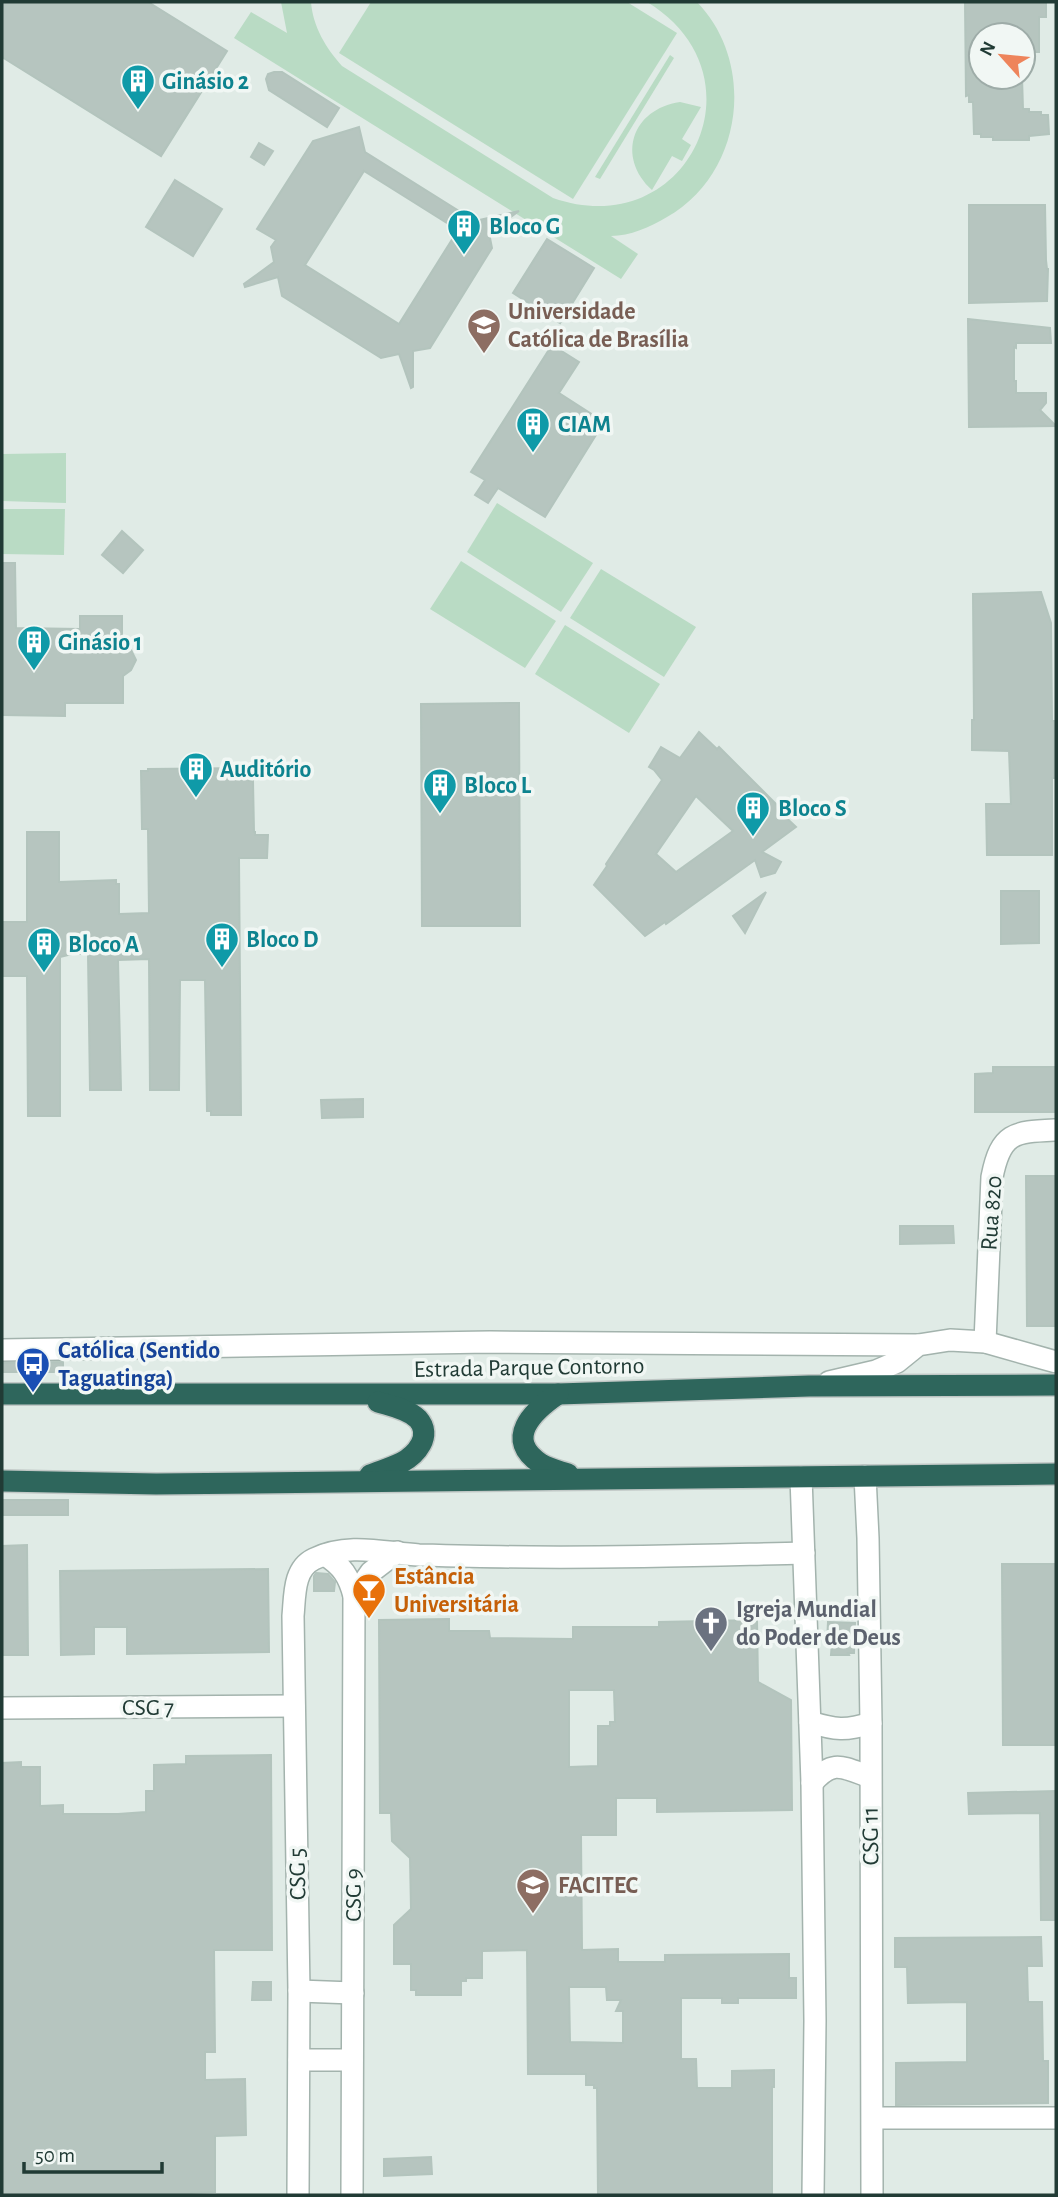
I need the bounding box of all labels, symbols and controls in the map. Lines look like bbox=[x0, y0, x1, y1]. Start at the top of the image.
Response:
north arrow bbox=[967, 21, 1037, 91]
text: N bbox=[977, 39, 1000, 59]
building icon: Ginásio 2 bbox=[119, 62, 157, 111]
place label: Ginásio 2 bbox=[162, 70, 249, 94]
building icon: Bloco G bbox=[445, 207, 483, 256]
place label: Bloco G bbox=[489, 215, 560, 239]
place label: Universidade Católica de Brasília bbox=[508, 300, 689, 352]
school or university icon: Universidade Católica de Brasília bbox=[465, 306, 503, 355]
building icon: CIAM bbox=[514, 405, 552, 454]
place label: CIAM bbox=[558, 413, 611, 437]
building icon: Ginásio 1 bbox=[15, 623, 53, 672]
place label: Ginásio 1 bbox=[58, 631, 142, 655]
building icon: Auditório bbox=[177, 750, 215, 799]
place label: Auditório bbox=[220, 758, 312, 782]
building icon: Bloco L bbox=[421, 766, 459, 815]
place label: Bloco L bbox=[464, 774, 532, 798]
building icon: Bloco S bbox=[734, 789, 772, 838]
place label: Bloco S bbox=[778, 797, 847, 821]
building icon: Bloco D bbox=[203, 920, 241, 969]
building icon: Bloco A bbox=[25, 925, 63, 974]
place label: Bloco D bbox=[246, 928, 319, 952]
place label: Bloco A bbox=[68, 933, 140, 957]
street label: Rua 820 bbox=[977, 1175, 1007, 1251]
place label: Católica (Sentido Taguatinga) bbox=[58, 1339, 220, 1391]
bus stop icon: Católica (Sentido Taguatinga) bbox=[14, 1345, 52, 1394]
street label: Estrada Parque Contorno bbox=[413, 1354, 645, 1382]
place label: Estância Universitária bbox=[394, 1565, 519, 1617]
bar icon: Estância Universitária bbox=[350, 1571, 388, 1620]
place label: Igreja Mundial do Poder de Deus bbox=[736, 1598, 901, 1650]
church icon: Igreja Mundial do Poder de Deus bbox=[692, 1604, 730, 1653]
street label: CSG 7 bbox=[122, 1696, 174, 1720]
street label: CSG 11 bbox=[858, 1806, 884, 1866]
street label: CSG 5 bbox=[286, 1848, 310, 1900]
school or university icon: FACITEC bbox=[514, 1866, 552, 1915]
street label: CSG 9 bbox=[342, 1868, 366, 1922]
place label: FACITEC bbox=[558, 1874, 639, 1898]
scale bar bbox=[24, 2130, 163, 2174]
text: 50 m bbox=[35, 2145, 75, 2166]

